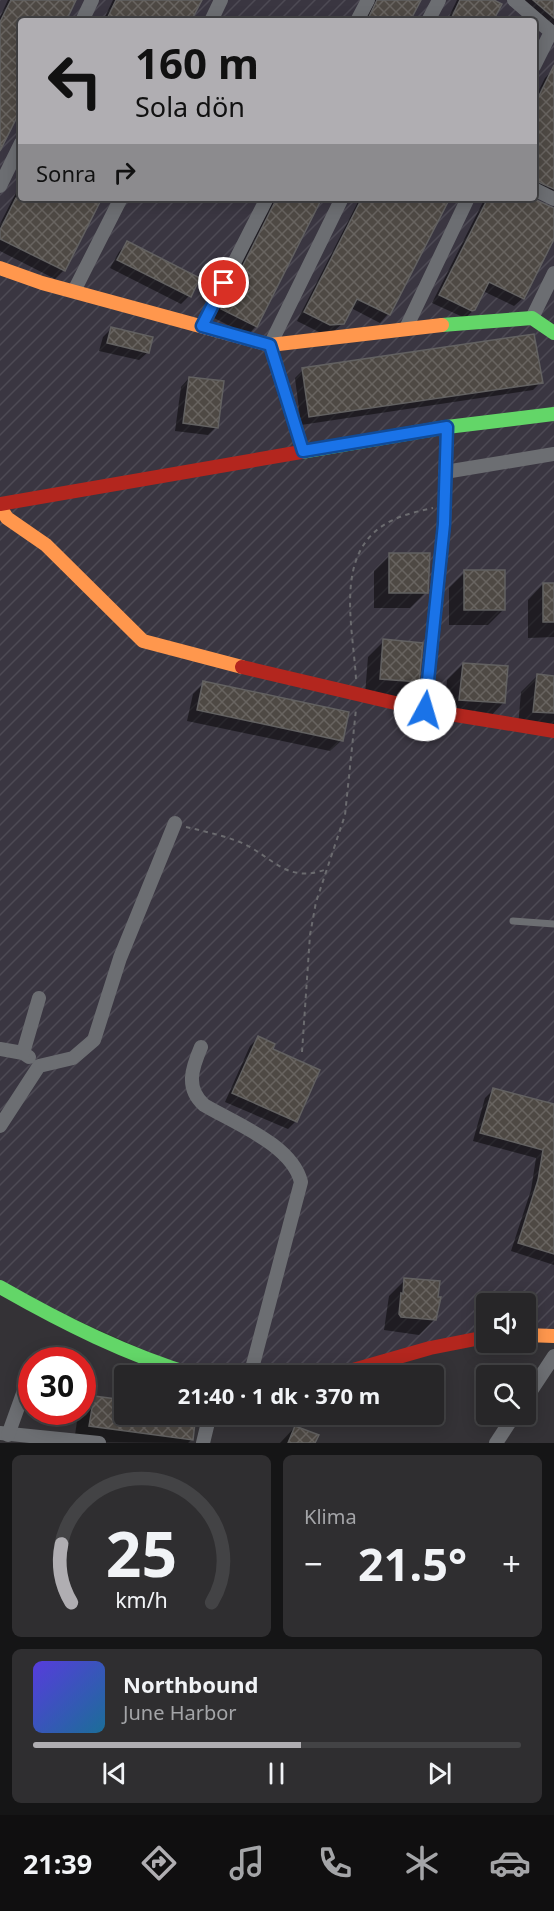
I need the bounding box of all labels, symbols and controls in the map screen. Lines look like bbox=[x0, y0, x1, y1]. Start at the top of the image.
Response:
text: 160 m bbox=[135, 34, 259, 91]
icon: left bbox=[36, 42, 114, 120]
text: Sola dön bbox=[135, 88, 245, 125]
icon: right bbox=[108, 156, 141, 189]
text: Sonra bbox=[36, 158, 96, 188]
pin bbox=[198, 257, 249, 308]
icon: arrive bbox=[207, 266, 240, 299]
position arrow bbox=[393, 678, 457, 742]
map controls bbox=[476, 1293, 536, 1425]
button: sound bbox=[476, 1293, 536, 1353]
speed limit sign: 30 bbox=[18, 1347, 96, 1425]
button: search bbox=[476, 1365, 536, 1425]
text: 21:40 · 1 dk · 370 m bbox=[178, 1380, 380, 1410]
text: Klima bbox=[304, 1503, 357, 1530]
text: 25 bbox=[106, 1510, 177, 1595]
text: 21.5° bbox=[358, 1533, 467, 1594]
text: − bbox=[304, 1541, 323, 1586]
text: + bbox=[502, 1541, 521, 1586]
text: km/h bbox=[115, 1585, 168, 1614]
text: Northbound bbox=[123, 1669, 258, 1699]
text: June Harbor bbox=[123, 1699, 237, 1726]
icon: previous bbox=[98, 1757, 131, 1790]
icon: pause bbox=[260, 1757, 293, 1790]
icon: next bbox=[423, 1757, 456, 1790]
icon: directions bbox=[138, 1842, 180, 1884]
icon: music bbox=[226, 1842, 268, 1884]
icon: phone bbox=[314, 1842, 356, 1884]
icon: climate bbox=[401, 1842, 443, 1884]
icon: car bbox=[489, 1842, 531, 1884]
text: 21:39 bbox=[23, 1845, 92, 1882]

